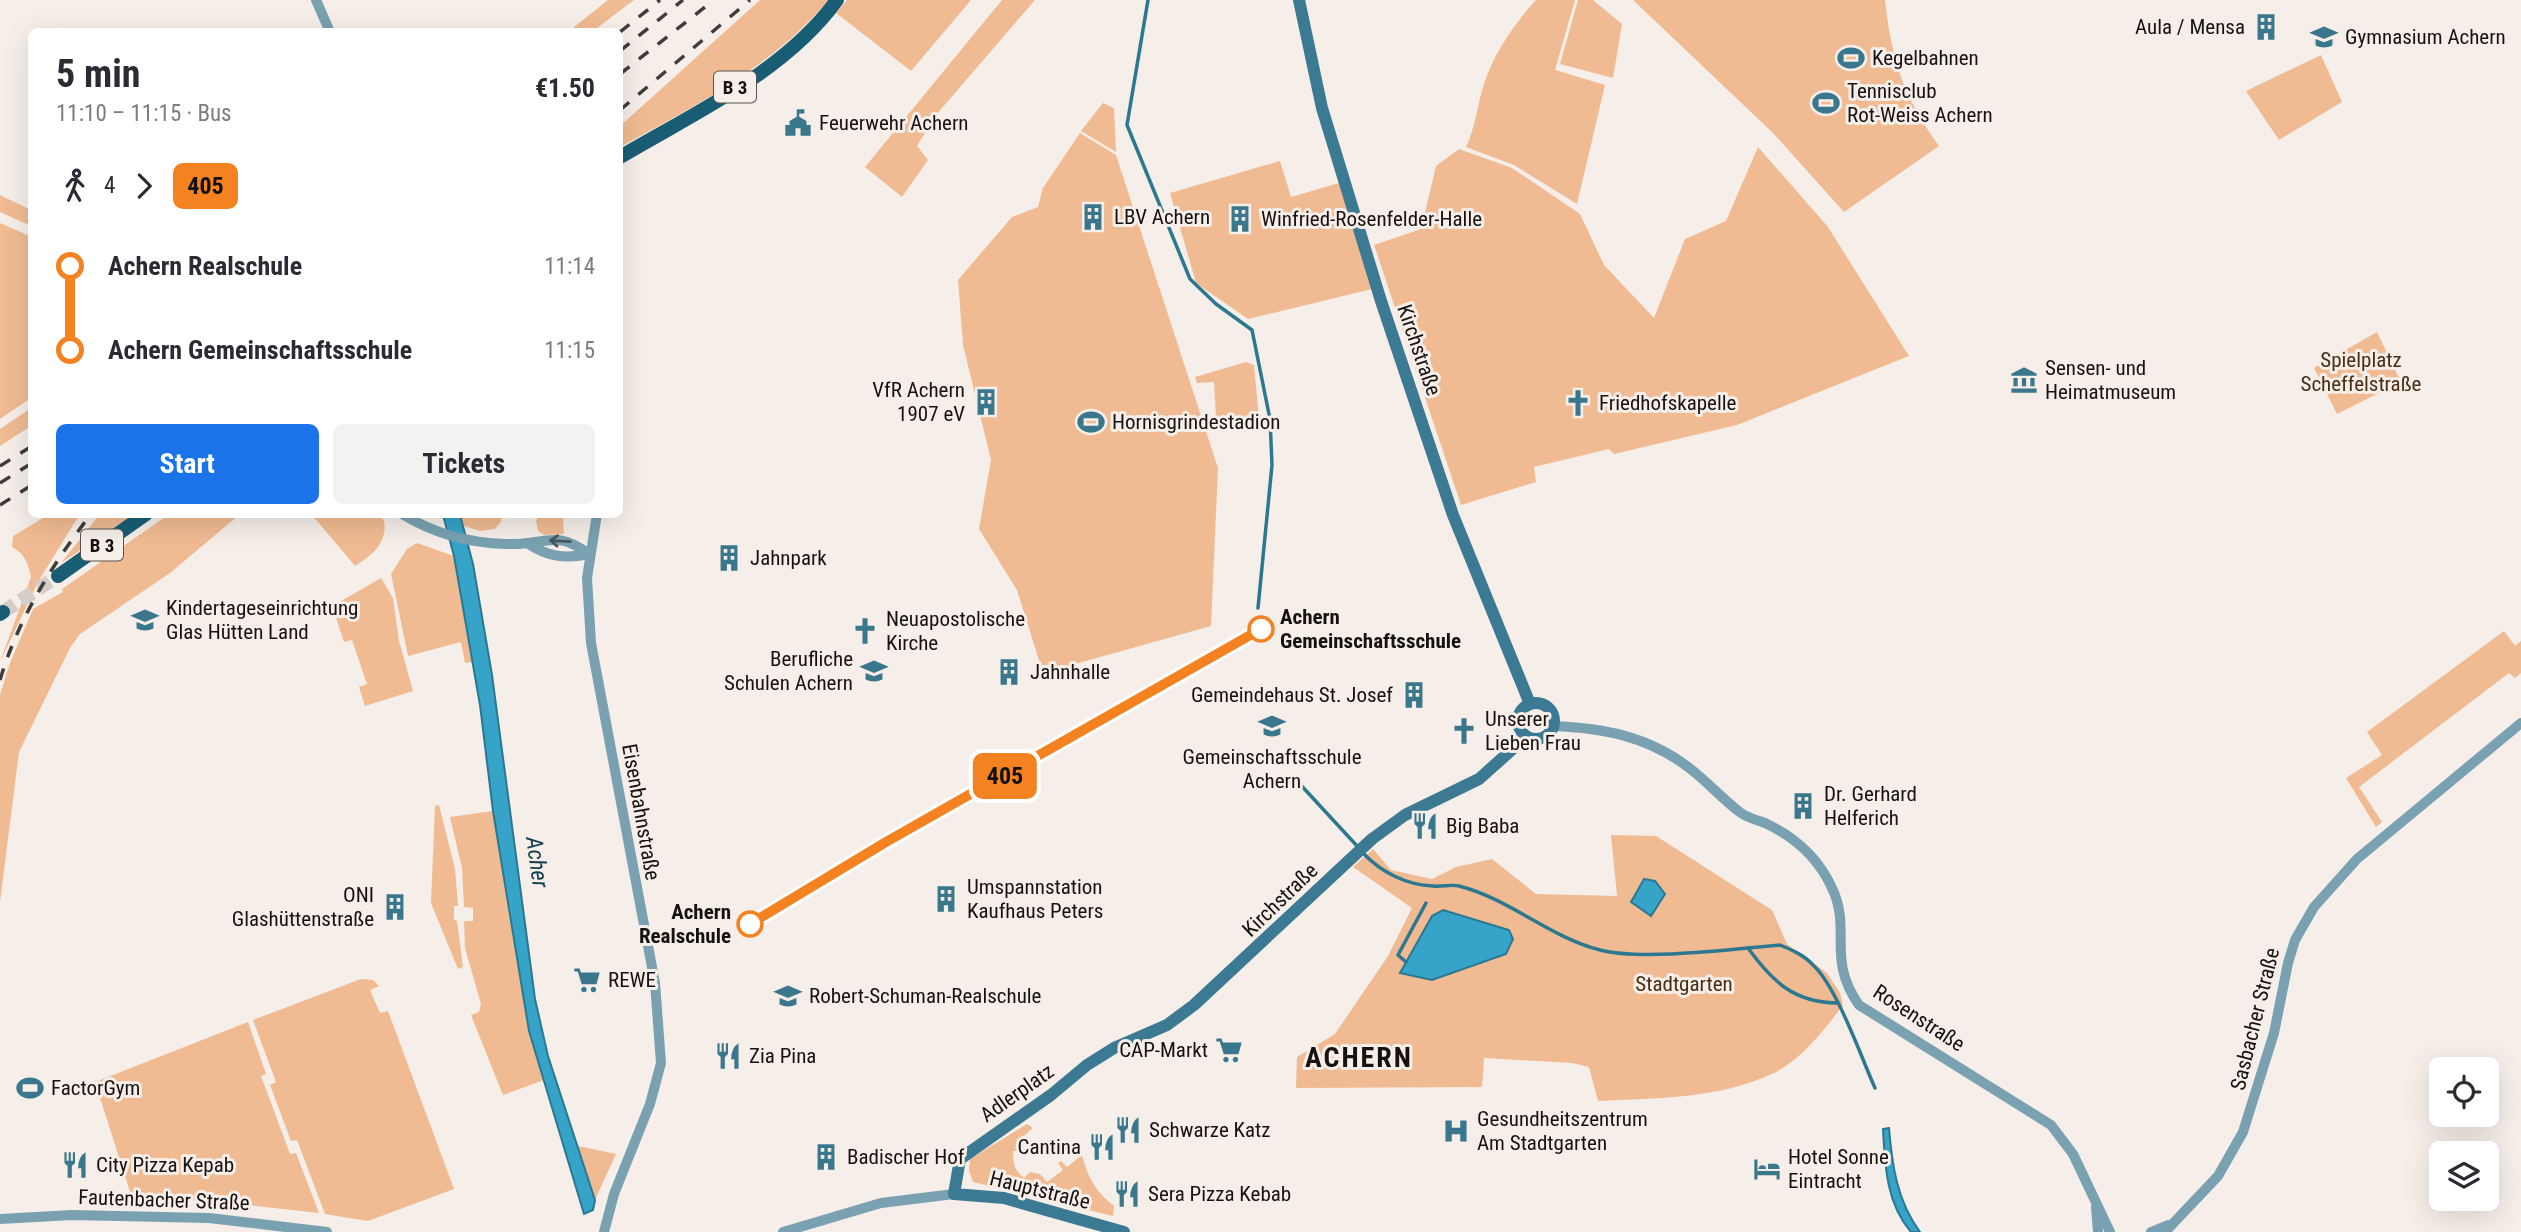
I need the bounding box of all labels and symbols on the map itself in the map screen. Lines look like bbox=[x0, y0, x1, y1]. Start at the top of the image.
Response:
building icon: Aula / Mensa bbox=[2251, 12, 2281, 42]
place label: Aula / Mensa bbox=[2135, 15, 2245, 39]
school or university icon: Gymnasium Achern bbox=[2309, 22, 2339, 52]
place label: Gymnasium Achern bbox=[2345, 25, 2506, 49]
sports icon: Kegelbahnen bbox=[1836, 43, 1866, 73]
place label: Kegelbahnen bbox=[1872, 46, 1979, 70]
road number: B 3 bbox=[714, 72, 756, 102]
place label: Tennisclub Rot-Weiss Achern bbox=[1847, 79, 1993, 127]
sports icon: Tennisclub Rot-Weiss Achern bbox=[1811, 88, 1841, 118]
public building icon: Feuerwehr Achern bbox=[783, 108, 813, 138]
place label: Feuerwehr Achern bbox=[819, 111, 969, 135]
building icon: LBV Achern bbox=[1078, 202, 1108, 232]
building icon: Winfried-Rosenfelder-Halle bbox=[1225, 204, 1255, 234]
place label: LBV Achern bbox=[1114, 205, 1210, 229]
place label: Winfried-Rosenfelder-Halle bbox=[1261, 207, 1482, 231]
street label: Kirchstraße bbox=[1392, 301, 1446, 399]
park label: Spielplatz Scheffelstraße bbox=[2301, 348, 2422, 396]
place label: Sensen- und Heimatmuseum bbox=[2045, 356, 2176, 404]
museum icon: Sensen- und Heimatmuseum bbox=[2009, 365, 2039, 395]
place label: VfR Achern 1907 eV bbox=[872, 378, 965, 426]
building icon: VfR Achern 1907 eV bbox=[971, 387, 1001, 417]
church icon: Friedhofskapelle bbox=[1563, 388, 1593, 418]
place label: Friedhofskapelle bbox=[1599, 391, 1737, 415]
sports icon: Hornisgrindestadion bbox=[1076, 407, 1106, 437]
place label: Hornisgrindestadion bbox=[1112, 410, 1280, 434]
road number: B 3 bbox=[81, 530, 123, 560]
one-way arrow bbox=[549, 534, 572, 547]
building icon: Jahnpark bbox=[714, 543, 744, 573]
place label: Jahnpark bbox=[750, 546, 827, 570]
place label: Kindertageseinrichtung Glas Hütten Land bbox=[166, 596, 358, 644]
school or university icon: Kindertageseinrichtung Glas Hütten Land bbox=[130, 605, 160, 635]
place label: Achern Gemeinschaftsschule bbox=[1280, 605, 1461, 653]
place label: Neuapostolische Kirche bbox=[886, 607, 1025, 655]
church icon: Neuapostolische Kirche bbox=[850, 616, 880, 646]
marker: Achern Gemeinschaftsschule bbox=[1248, 616, 1274, 642]
place label: Berufliche Schulen Achern bbox=[724, 647, 853, 695]
school or university icon: Berufliche Schulen Achern bbox=[859, 656, 889, 686]
building icon: Jahnhalle bbox=[994, 657, 1024, 687]
place label: Jahnhalle bbox=[1030, 660, 1110, 684]
building icon: Gemeindehaus St. Josef bbox=[1399, 680, 1429, 710]
place label: Gemeindehaus St. Josef bbox=[1191, 683, 1393, 707]
place label: Unserer Lieben Frau bbox=[1485, 707, 1581, 755]
school or university icon: Gemeinschaftsschule Achern bbox=[1257, 711, 1287, 741]
church icon: Unserer Lieben Frau bbox=[1449, 716, 1479, 746]
street label: Eisenbahnstraße bbox=[617, 742, 665, 882]
place label: Gemeinschaftsschule Achern bbox=[1182, 745, 1362, 793]
line badge: 405 bbox=[965, 753, 1045, 799]
place label: Dr. Gerhard Helferich bbox=[1824, 782, 1917, 830]
building icon: Dr. Gerhard Helferich bbox=[1788, 791, 1818, 821]
restaurant icon: Big Baba bbox=[1410, 811, 1440, 841]
place label: Big Baba bbox=[1446, 814, 1519, 838]
water label: Acher bbox=[520, 834, 554, 890]
street label: Kirchstraße bbox=[1238, 858, 1323, 942]
place label: Umspannstation Kaufhaus Peters bbox=[967, 875, 1103, 923]
place label: ONI Glashüttenstraße bbox=[232, 883, 374, 931]
building icon: Umspannstation Kaufhaus Peters bbox=[931, 884, 961, 914]
building icon: ONI Glashüttenstraße bbox=[380, 892, 410, 922]
place label: Achern Realschule bbox=[639, 900, 731, 948]
marker: Achern Realschule bbox=[737, 911, 763, 937]
street label: Sasbacher Straße bbox=[2226, 945, 2284, 1093]
supermarket icon: REWE bbox=[572, 965, 602, 995]
place label: REWE bbox=[608, 968, 656, 992]
park label: Stadtgarten bbox=[1635, 972, 1733, 996]
street label: Rosenstraße bbox=[1869, 980, 1969, 1056]
school or university icon: Robert-Schuman-Realschule bbox=[773, 981, 803, 1011]
place label: Robert-Schuman-Realschule bbox=[809, 984, 1042, 1008]
supermarket icon: CAP-Markt bbox=[1214, 1035, 1244, 1065]
place label: CAP-Markt bbox=[1119, 1038, 1208, 1062]
restaurant icon: Zia Pina bbox=[713, 1041, 743, 1071]
district label: ACHERN bbox=[1305, 1041, 1413, 1074]
place label: Zia Pina bbox=[749, 1044, 816, 1068]
street label: Adlerplatz bbox=[976, 1059, 1058, 1127]
sports icon: FactorGym bbox=[15, 1073, 45, 1103]
place label: FactorGym bbox=[51, 1076, 140, 1100]
place label: Gesundheitszentrum Am Stadtgarten bbox=[1477, 1107, 1648, 1155]
restaurant icon: Schwarze Katz bbox=[1113, 1115, 1143, 1145]
hospital icon: Gesundheitszentrum Am Stadtgarten bbox=[1441, 1116, 1471, 1146]
place label: Schwarze Katz bbox=[1149, 1118, 1271, 1142]
restaurant icon: Cantina bbox=[1087, 1132, 1117, 1162]
place label: Cantina bbox=[1018, 1135, 1081, 1159]
building icon: Badischer Hof bbox=[811, 1142, 841, 1172]
place label: Badischer Hof bbox=[847, 1145, 965, 1169]
place label: Hotel Sonne Eintracht bbox=[1788, 1145, 1889, 1193]
restaurant icon: City Pizza Kepab bbox=[60, 1150, 90, 1180]
place label: City Pizza Kepab bbox=[96, 1153, 234, 1177]
hotel icon: Hotel Sonne Eintracht bbox=[1752, 1154, 1782, 1184]
street label: Hauptstraße bbox=[987, 1166, 1093, 1214]
restaurant icon: Sera Pizza Kebab bbox=[1112, 1179, 1142, 1209]
place label: Sera Pizza Kebab bbox=[1148, 1182, 1291, 1206]
street label: Fautenbacher Straße bbox=[78, 1185, 250, 1215]

